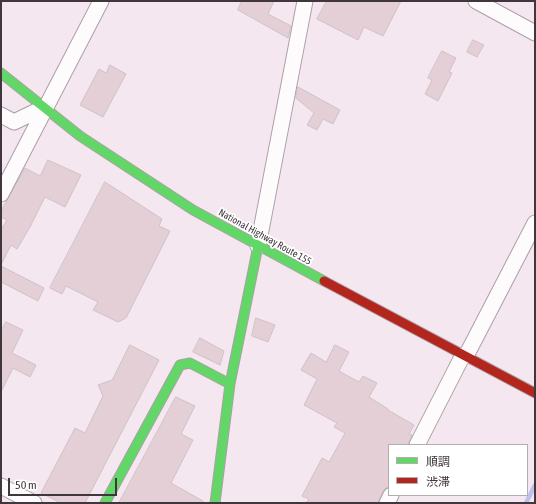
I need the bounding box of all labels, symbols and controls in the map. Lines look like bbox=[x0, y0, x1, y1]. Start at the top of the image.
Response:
street label: National Highway Route 155 bbox=[216, 206, 314, 268]
legend bbox=[388, 444, 528, 496]
text: 順調 bbox=[426, 455, 450, 469]
scale bar bbox=[10, 470, 119, 496]
text: 渋滞 bbox=[426, 475, 450, 489]
text: 50 m bbox=[15, 478, 37, 492]

